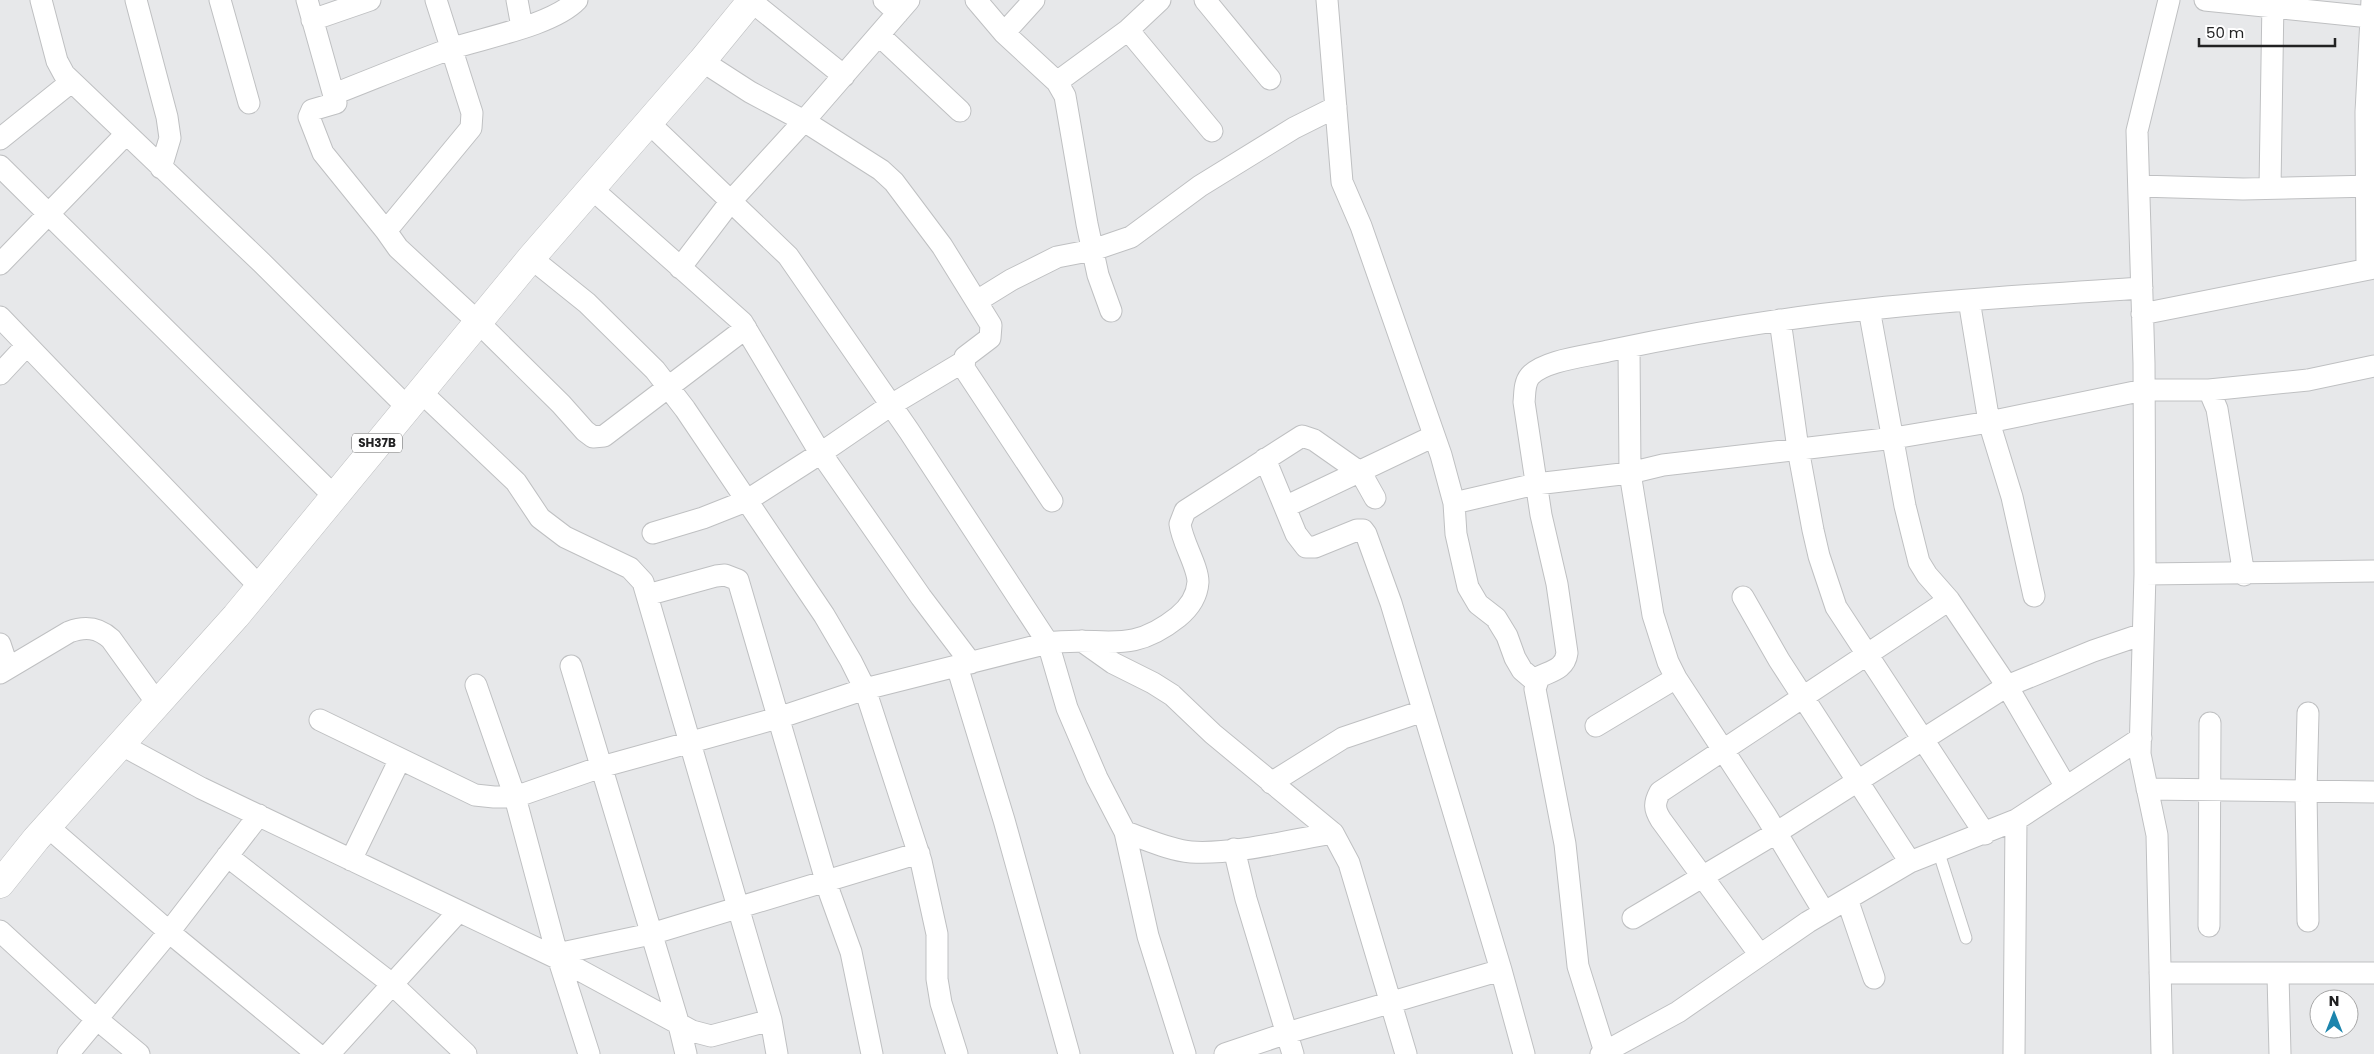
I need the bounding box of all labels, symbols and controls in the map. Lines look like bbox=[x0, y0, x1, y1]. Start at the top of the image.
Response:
scale bar bbox=[2199, 15, 2335, 47]
text: 50 m bbox=[2206, 22, 2244, 43]
road number: SH37B bbox=[352, 433, 402, 452]
north arrow bbox=[2309, 989, 2359, 1039]
text: N bbox=[2329, 991, 2339, 1011]

